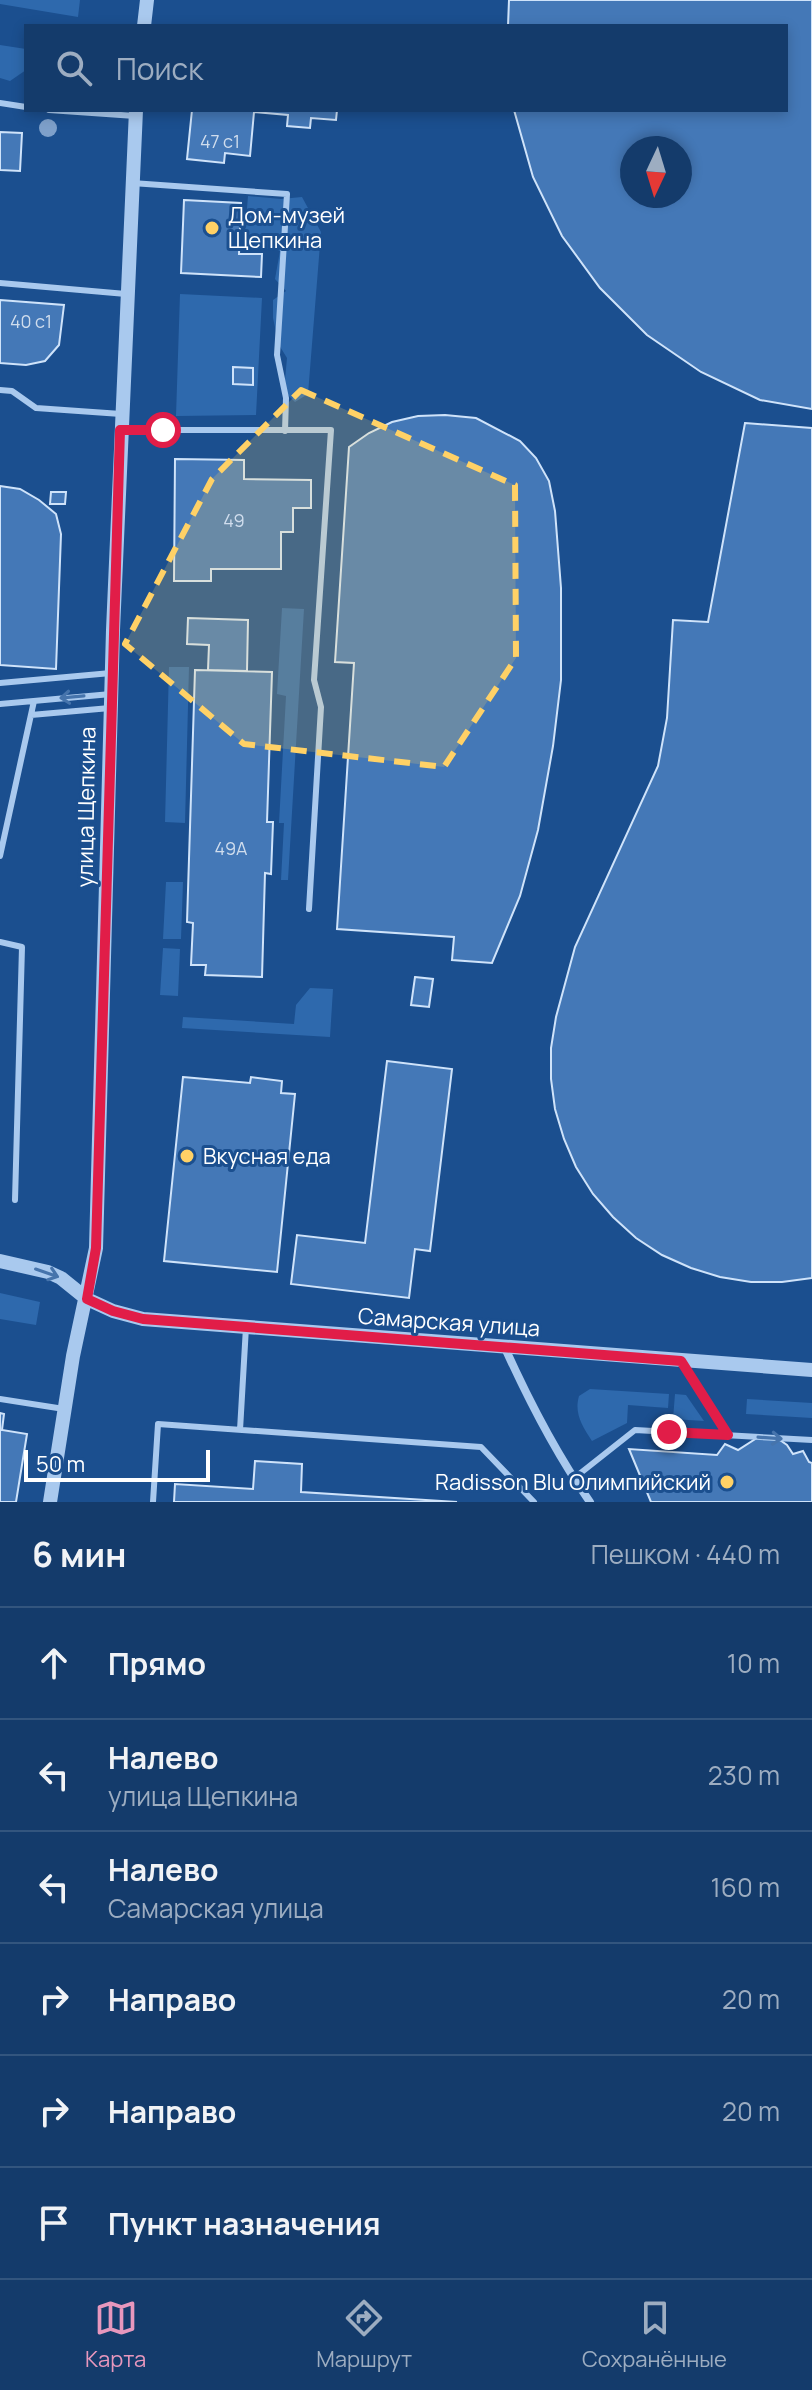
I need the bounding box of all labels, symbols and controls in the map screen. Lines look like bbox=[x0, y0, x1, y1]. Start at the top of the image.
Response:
search box bbox=[24, 24, 788, 112]
icon: search bbox=[52, 46, 96, 90]
text: Поиск bbox=[116, 48, 203, 89]
house number: 47 с1 bbox=[200, 129, 240, 153]
north arrow bbox=[620, 136, 692, 208]
place label: Дом-музей Щепкина bbox=[228, 200, 345, 255]
marker: Дом-музей Щепкина bbox=[203, 219, 221, 237]
house number: 40 с1 bbox=[10, 309, 52, 333]
route start bbox=[145, 412, 181, 448]
house number: 49 bbox=[223, 508, 245, 532]
one-way arrow bbox=[60, 690, 86, 705]
street label: улица Щепкина bbox=[70, 726, 102, 888]
house number: 49А bbox=[214, 836, 248, 860]
place label: Вкусная еда bbox=[203, 1141, 331, 1171]
marker: Вкусная еда bbox=[178, 1147, 196, 1165]
one-way arrow bbox=[34, 1267, 59, 1282]
street label: Самарская улица bbox=[357, 1301, 541, 1343]
route end bbox=[651, 1414, 687, 1450]
one-way arrow bbox=[756, 1431, 783, 1446]
scale bar bbox=[24, 1446, 210, 1482]
text: 50 m bbox=[36, 1449, 85, 1479]
place label: Radisson Blu Олимпийский bbox=[435, 1467, 711, 1497]
marker: Radisson Blu Олимпийский bbox=[718, 1473, 736, 1491]
text: 6 мин bbox=[32, 1531, 126, 1577]
text: Пешком · 440 m bbox=[591, 1536, 780, 1572]
icon: ahead bbox=[32, 1641, 76, 1685]
text: Прямо bbox=[108, 1643, 206, 1684]
text: 10 m bbox=[727, 1645, 780, 1681]
text: Налево bbox=[108, 1737, 218, 1778]
icon: left bbox=[32, 1753, 76, 1797]
text: 230 m bbox=[708, 1757, 780, 1793]
text: улица Щепкина bbox=[108, 1778, 298, 1814]
text: Налево bbox=[108, 1849, 218, 1890]
icon: left bbox=[32, 1865, 76, 1909]
text: 160 m bbox=[711, 1869, 780, 1905]
text: Самарская улица bbox=[108, 1890, 324, 1926]
icon: right bbox=[32, 1977, 76, 2021]
text: Направо bbox=[108, 1979, 236, 2020]
text: 20 m bbox=[722, 1981, 780, 2017]
icon: right bbox=[32, 2089, 76, 2133]
text: Направо bbox=[108, 2091, 236, 2132]
text: 20 m bbox=[722, 2093, 780, 2129]
icon: arrive bbox=[32, 2201, 76, 2245]
text: Пункт назначения bbox=[108, 2203, 381, 2244]
tab: Карта bbox=[85, 2296, 146, 2374]
tab: Маршрут bbox=[316, 2296, 412, 2374]
tab: Сохранённые bbox=[582, 2296, 727, 2374]

